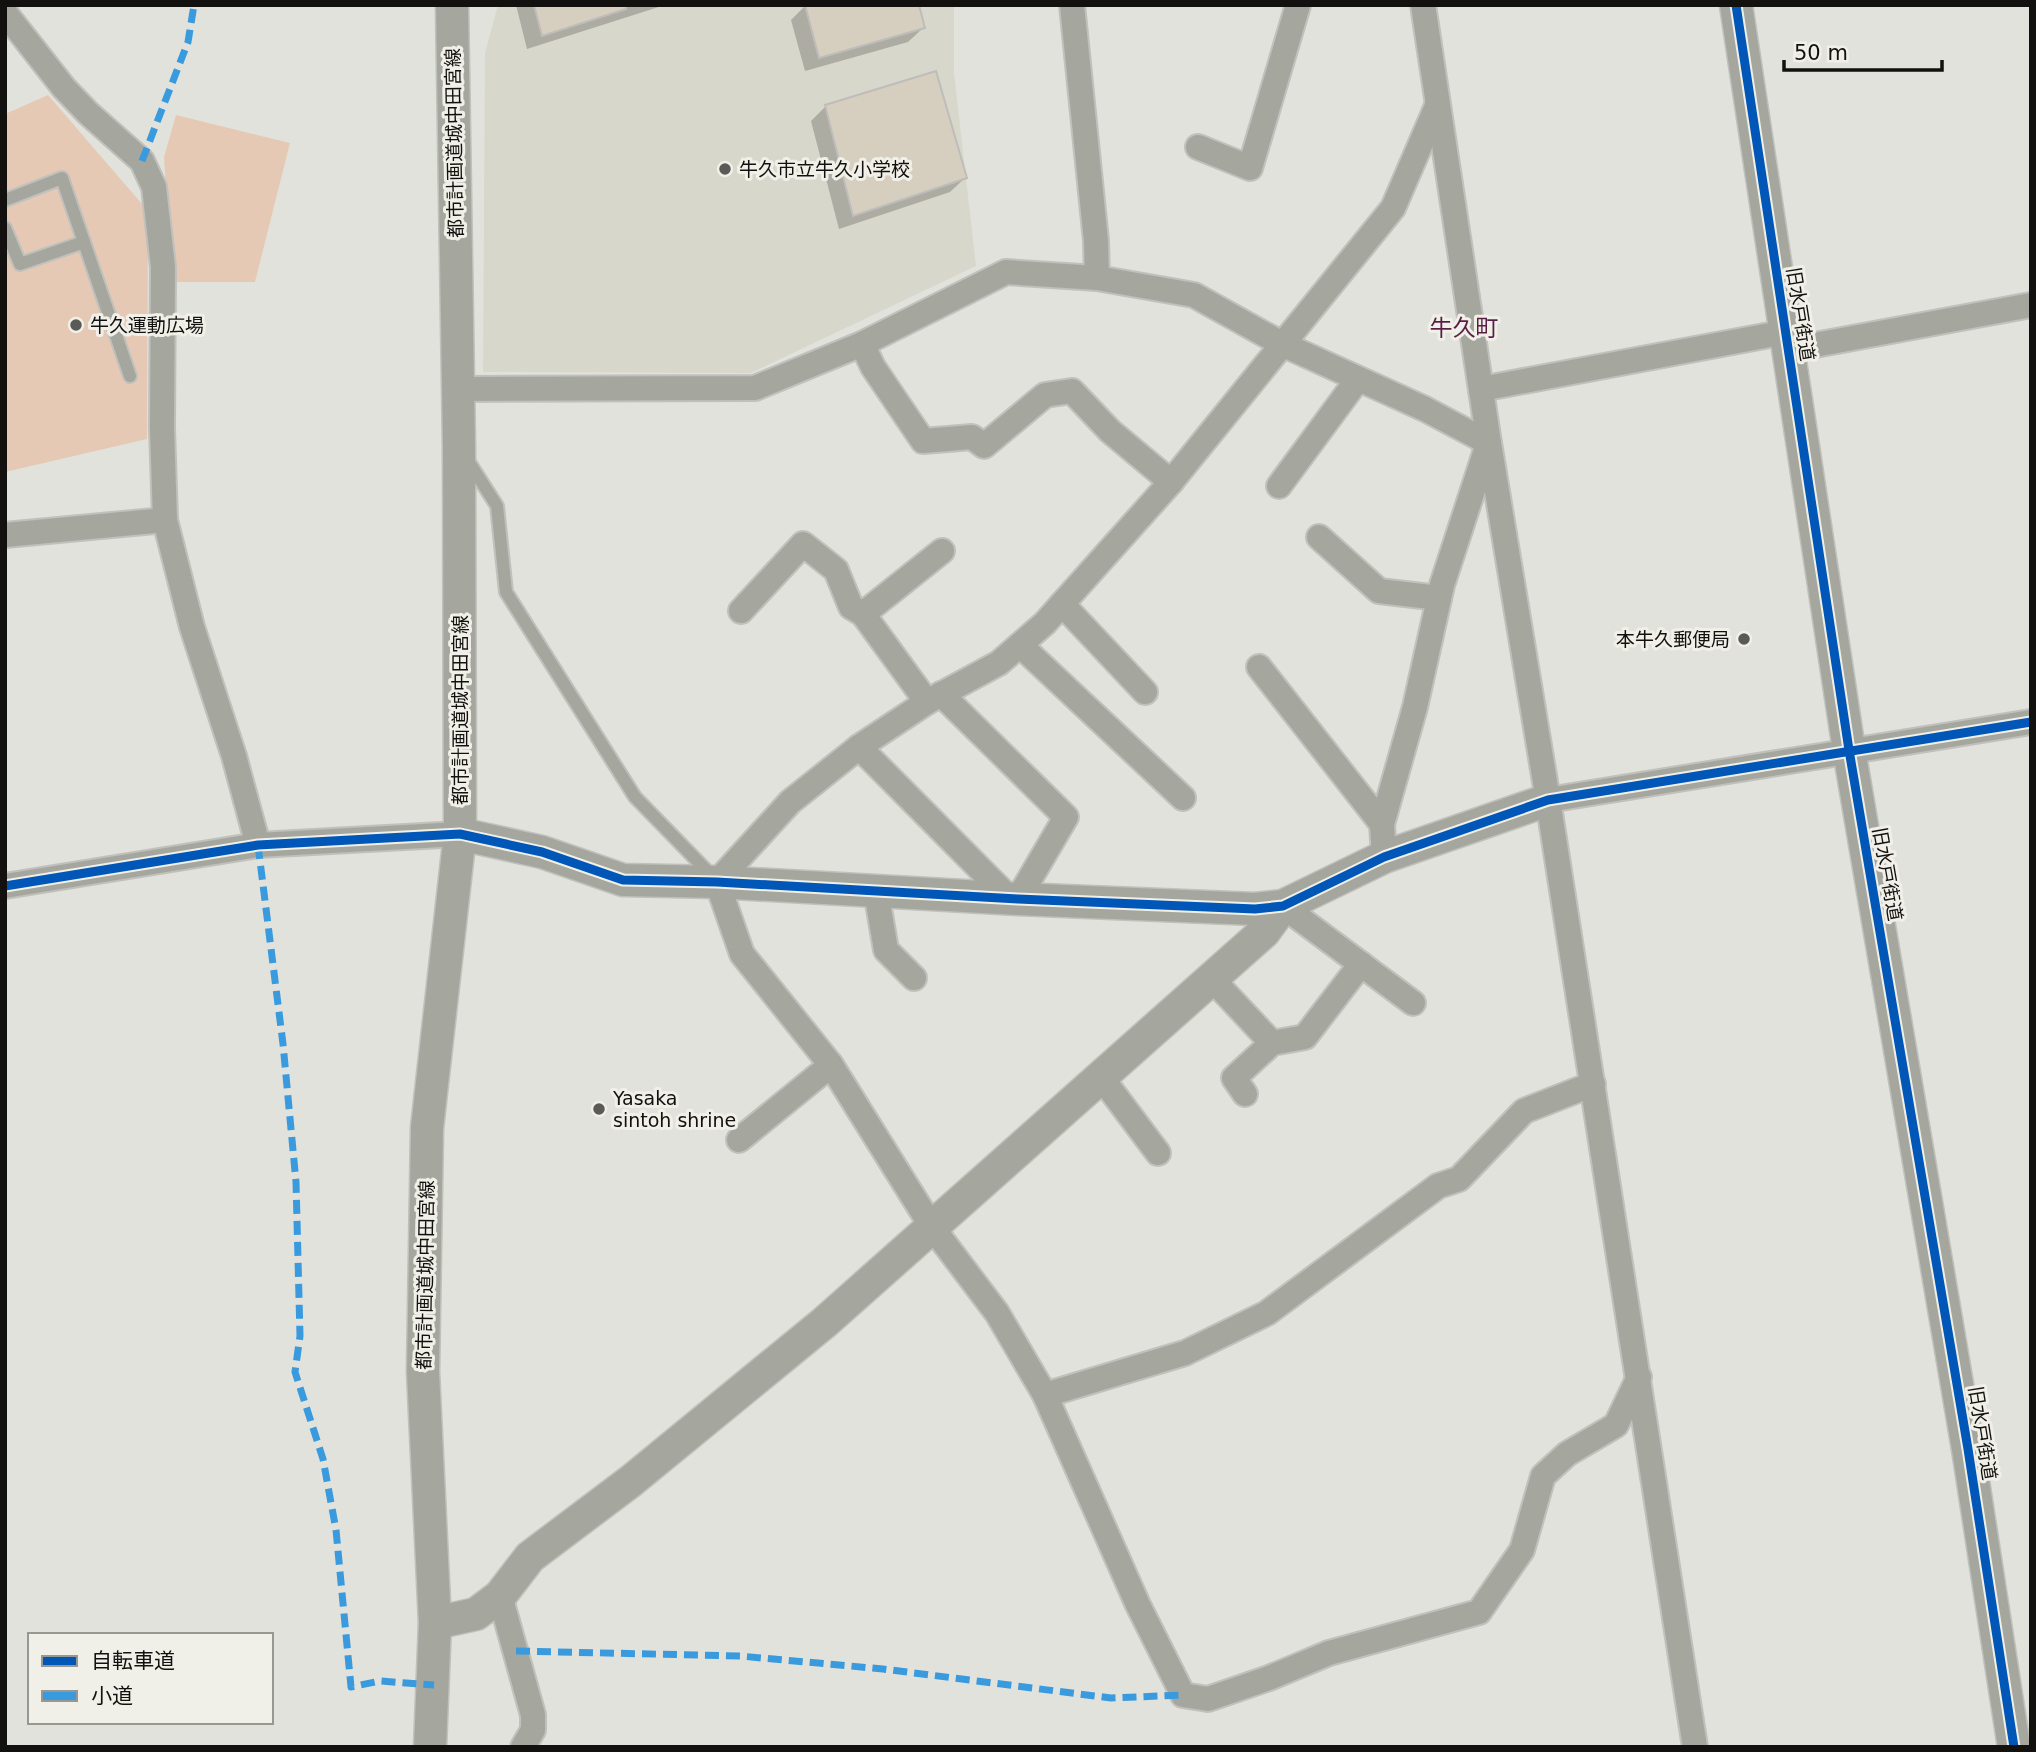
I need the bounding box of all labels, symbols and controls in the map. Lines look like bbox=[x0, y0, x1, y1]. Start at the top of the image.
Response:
scale bar bbox=[1784, 28, 1941, 72]
text: 50 m bbox=[1794, 41, 1848, 65]
street label: 都市計画道城中田宮線 bbox=[441, 48, 467, 238]
place label: 牛久市立牛久小学校 bbox=[739, 158, 910, 180]
marker: 牛久市立牛久小学校 bbox=[717, 161, 733, 177]
street label: 旧水戸街道 bbox=[1783, 265, 1819, 363]
place label: 牛久運動広場 bbox=[90, 314, 204, 336]
district label: 牛久町 bbox=[1430, 315, 1499, 341]
marker: 牛久運動広場 bbox=[68, 317, 84, 333]
street label: 都市計画道城中田宮線 bbox=[449, 615, 471, 805]
place label: 本牛久郵便局 bbox=[1616, 628, 1730, 650]
marker: 本牛久郵便局 bbox=[1736, 631, 1752, 647]
street label: 旧水戸街道 bbox=[1869, 825, 1907, 923]
place label: Yasaka sintoh shrine bbox=[612, 1087, 736, 1131]
marker: Yasaka sintoh shrine bbox=[591, 1101, 607, 1117]
street label: 都市計画道城中田宮線 bbox=[412, 1180, 438, 1370]
street label: 旧水戸街道 bbox=[1965, 1384, 2001, 1482]
legend bbox=[28, 1633, 273, 1724]
text: 自転車道 bbox=[91, 1649, 175, 1673]
text: 小道 bbox=[91, 1684, 133, 1708]

